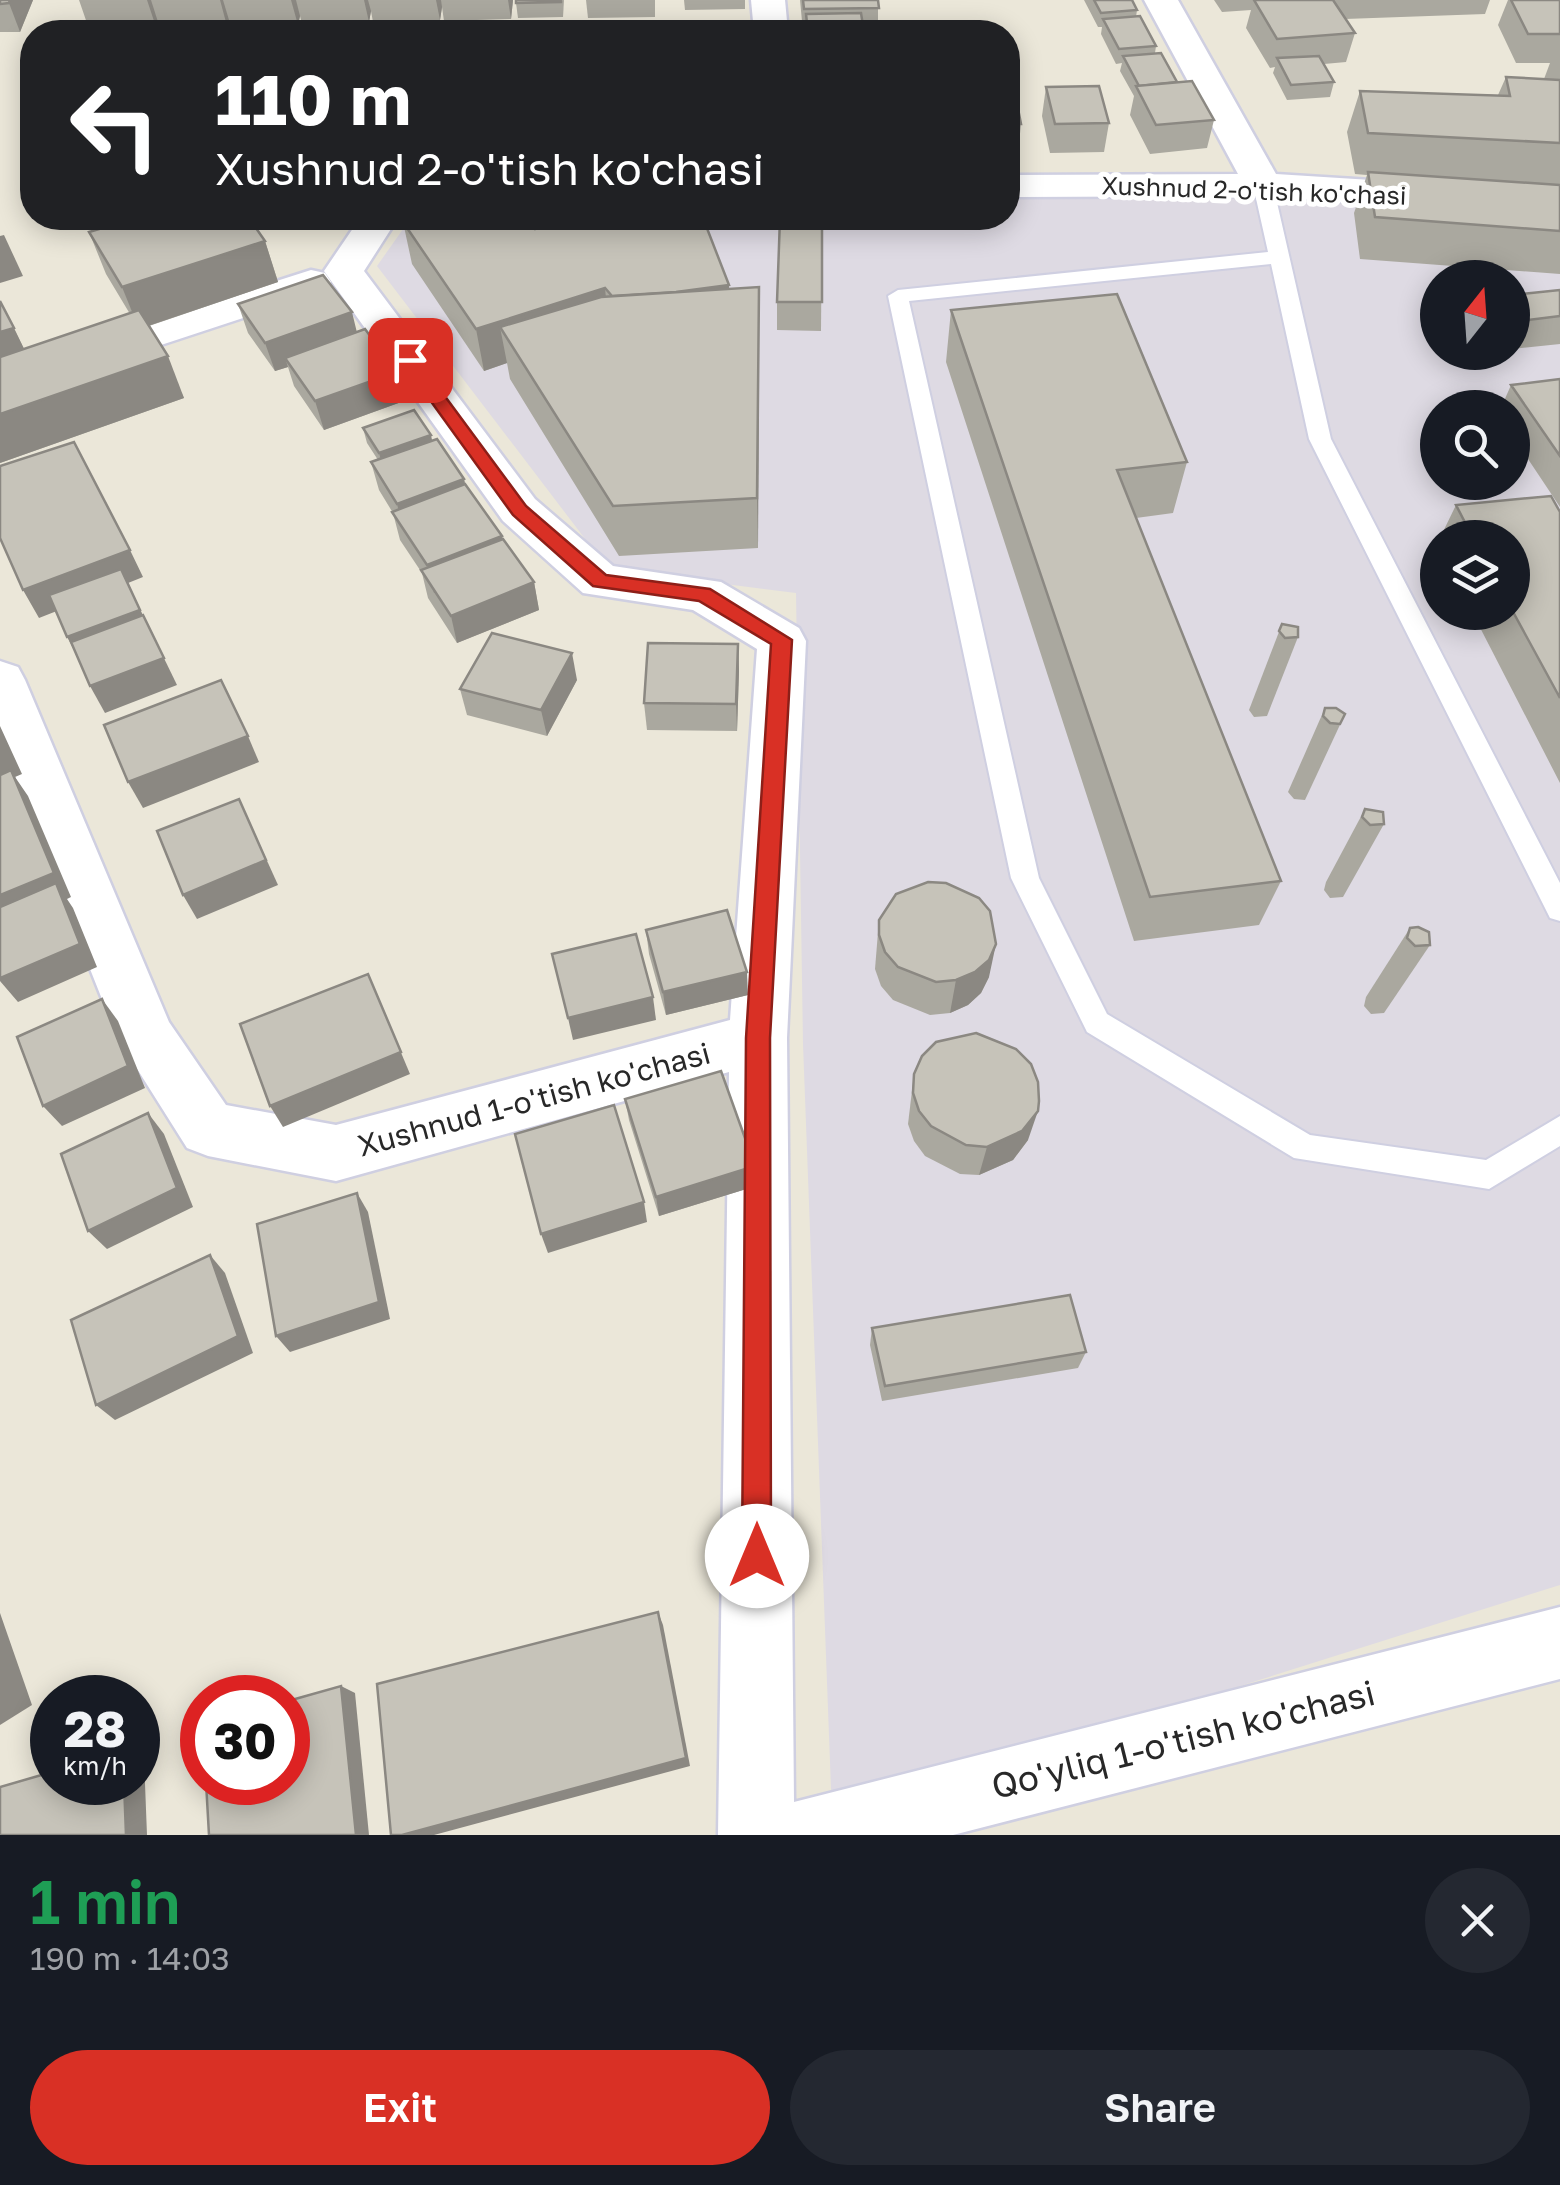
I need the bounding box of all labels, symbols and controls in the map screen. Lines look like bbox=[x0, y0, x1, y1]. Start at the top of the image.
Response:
text: 110 m bbox=[215, 56, 411, 140]
icon: left bbox=[50, 60, 180, 190]
text: Xushnud 2-o'tish ko'chasi bbox=[215, 141, 764, 195]
street label: Xushnud 2-o'tish ko'chasi bbox=[1101, 169, 1407, 211]
north arrow bbox=[1420, 260, 1530, 370]
map controls bbox=[1420, 260, 1530, 630]
pin bbox=[368, 318, 453, 403]
icon: arrive bbox=[383, 333, 438, 388]
button: search bbox=[1420, 390, 1530, 500]
button: layers bbox=[1420, 520, 1530, 630]
street label: Xushnud 1-o'tish ko'chasi bbox=[354, 1035, 714, 1163]
position arrow bbox=[705, 1504, 809, 1608]
street label: Qo'yliq 1-o'tish ko'chasi bbox=[987, 1671, 1379, 1807]
speed limit sign: 30 bbox=[180, 1675, 310, 1805]
text: 28 bbox=[64, 1698, 126, 1758]
text: km/h bbox=[63, 1750, 127, 1781]
text: 1 min bbox=[30, 1865, 180, 1937]
button: close bbox=[1425, 1868, 1530, 1973]
text: 190 m · 14:03 bbox=[30, 1939, 230, 1977]
button: Exit bbox=[30, 2050, 770, 2165]
button: Share bbox=[790, 2050, 1530, 2165]

